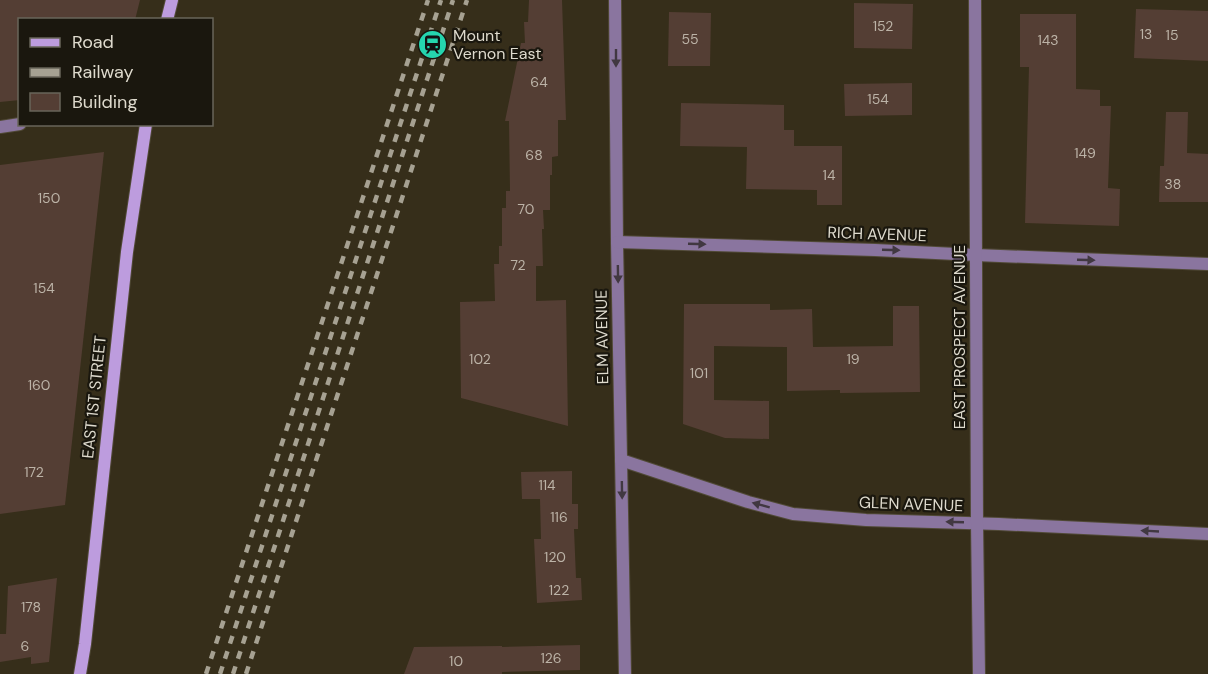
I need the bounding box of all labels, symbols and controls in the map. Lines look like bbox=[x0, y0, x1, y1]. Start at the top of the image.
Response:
house number: 152 bbox=[873, 17, 893, 35]
legend bbox=[18, 18, 213, 126]
place label: Mount Vernon East bbox=[453, 25, 541, 64]
house number: 13 bbox=[1140, 25, 1152, 43]
house number: 15 bbox=[1166, 26, 1178, 44]
station icon: Mount Vernon East bbox=[416, 28, 448, 60]
text: Road bbox=[72, 30, 114, 54]
house number: 55 bbox=[681, 30, 699, 48]
house number: 143 bbox=[1037, 31, 1059, 49]
one-way arrow bbox=[611, 49, 620, 68]
text: Railway bbox=[72, 60, 134, 84]
house number: 64 bbox=[530, 73, 548, 91]
text: Building bbox=[72, 90, 137, 114]
house number: 154 bbox=[867, 90, 889, 108]
house number: 149 bbox=[1074, 144, 1096, 162]
house number: 68 bbox=[525, 146, 543, 164]
house number: 14 bbox=[823, 166, 836, 184]
house number: 38 bbox=[1165, 175, 1181, 193]
house number: 150 bbox=[38, 189, 60, 207]
house number: 70 bbox=[518, 200, 534, 218]
street label: RICH AVENUE bbox=[827, 222, 927, 246]
one-way arrow bbox=[687, 240, 706, 249]
street label: EAST PROSPECT AVENUE bbox=[949, 245, 970, 429]
one-way arrow bbox=[882, 246, 901, 255]
one-way arrow bbox=[1077, 255, 1096, 264]
house number: 72 bbox=[510, 256, 526, 274]
one-way arrow bbox=[613, 265, 622, 284]
house number: 154 bbox=[33, 279, 55, 297]
street label: ELM AVENUE bbox=[591, 290, 613, 384]
street label: EAST 1ST STREET bbox=[77, 334, 111, 460]
house number: 102 bbox=[469, 350, 491, 368]
house number: 19 bbox=[846, 350, 860, 368]
house number: 101 bbox=[690, 364, 708, 382]
house number: 160 bbox=[28, 376, 50, 394]
house number: 172 bbox=[24, 463, 44, 481]
house number: 114 bbox=[538, 476, 556, 494]
one-way arrow bbox=[617, 481, 626, 500]
street label: GLEN AVENUE bbox=[859, 492, 963, 516]
one-way arrow bbox=[752, 500, 770, 510]
house number: 116 bbox=[550, 508, 568, 526]
one-way arrow bbox=[945, 518, 964, 527]
one-way arrow bbox=[1140, 526, 1159, 535]
house number: 120 bbox=[544, 548, 566, 566]
house number: 122 bbox=[549, 581, 569, 599]
house number: 178 bbox=[21, 598, 41, 616]
house number: 6 bbox=[21, 637, 29, 655]
house number: 126 bbox=[540, 649, 562, 667]
house number: 10 bbox=[449, 652, 463, 670]

